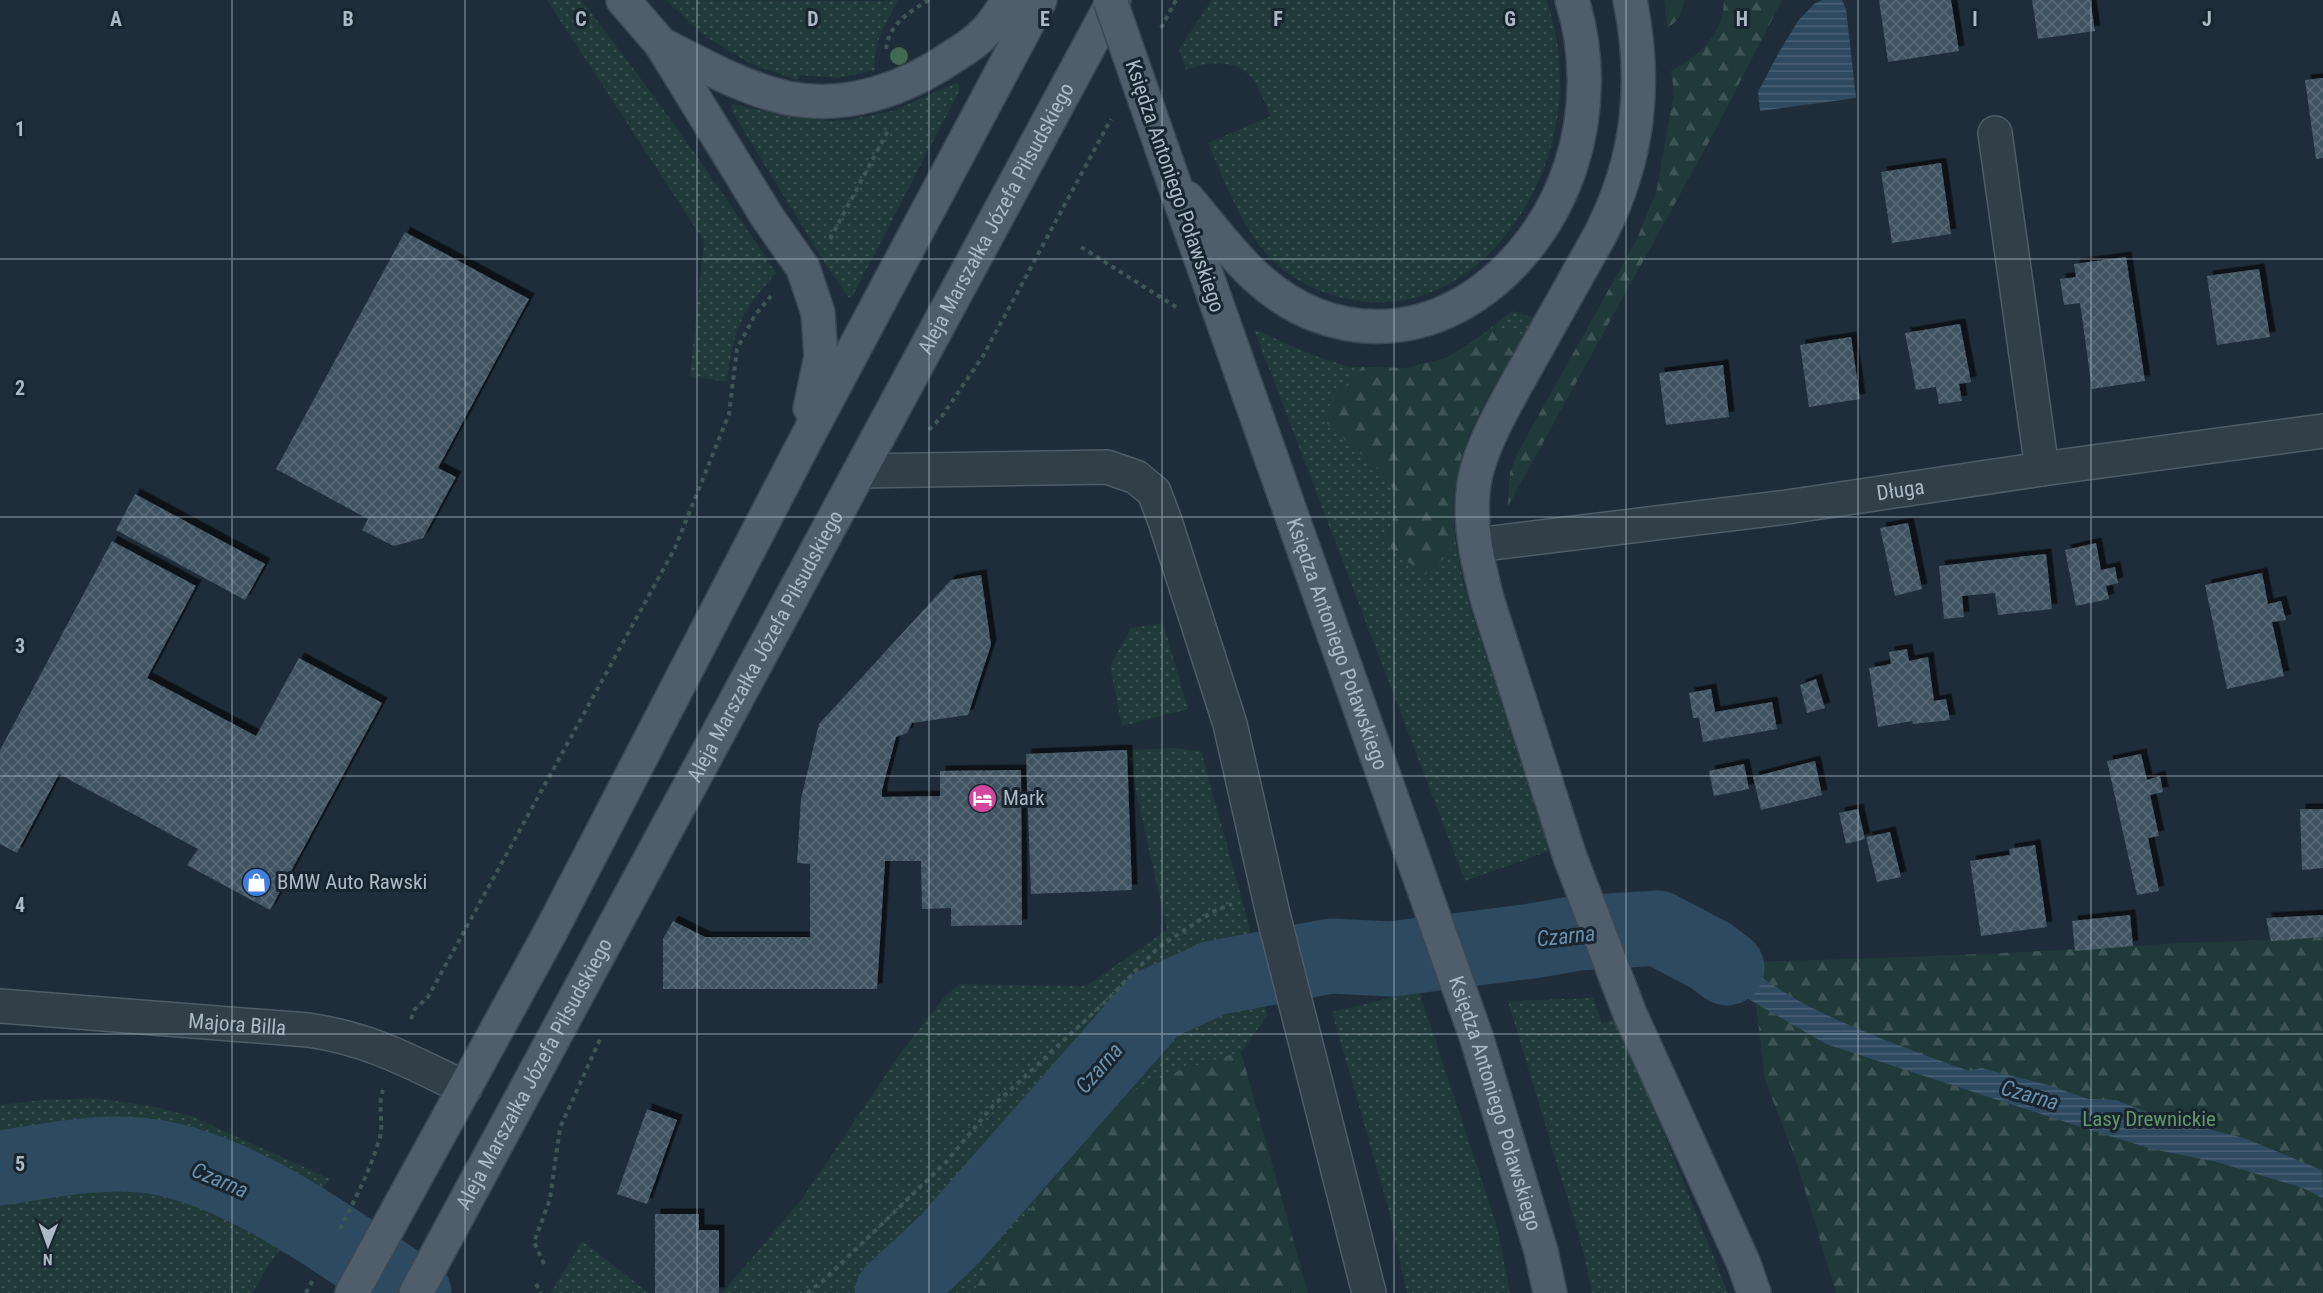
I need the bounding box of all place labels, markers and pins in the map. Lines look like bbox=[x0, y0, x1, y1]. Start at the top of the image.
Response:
hotel icon: Mark bbox=[966, 782, 998, 814]
place label: Mark bbox=[1003, 786, 1045, 810]
shop icon: BMW Auto Rawski bbox=[240, 866, 272, 898]
place label: BMW Auto Rawski bbox=[277, 870, 427, 894]

